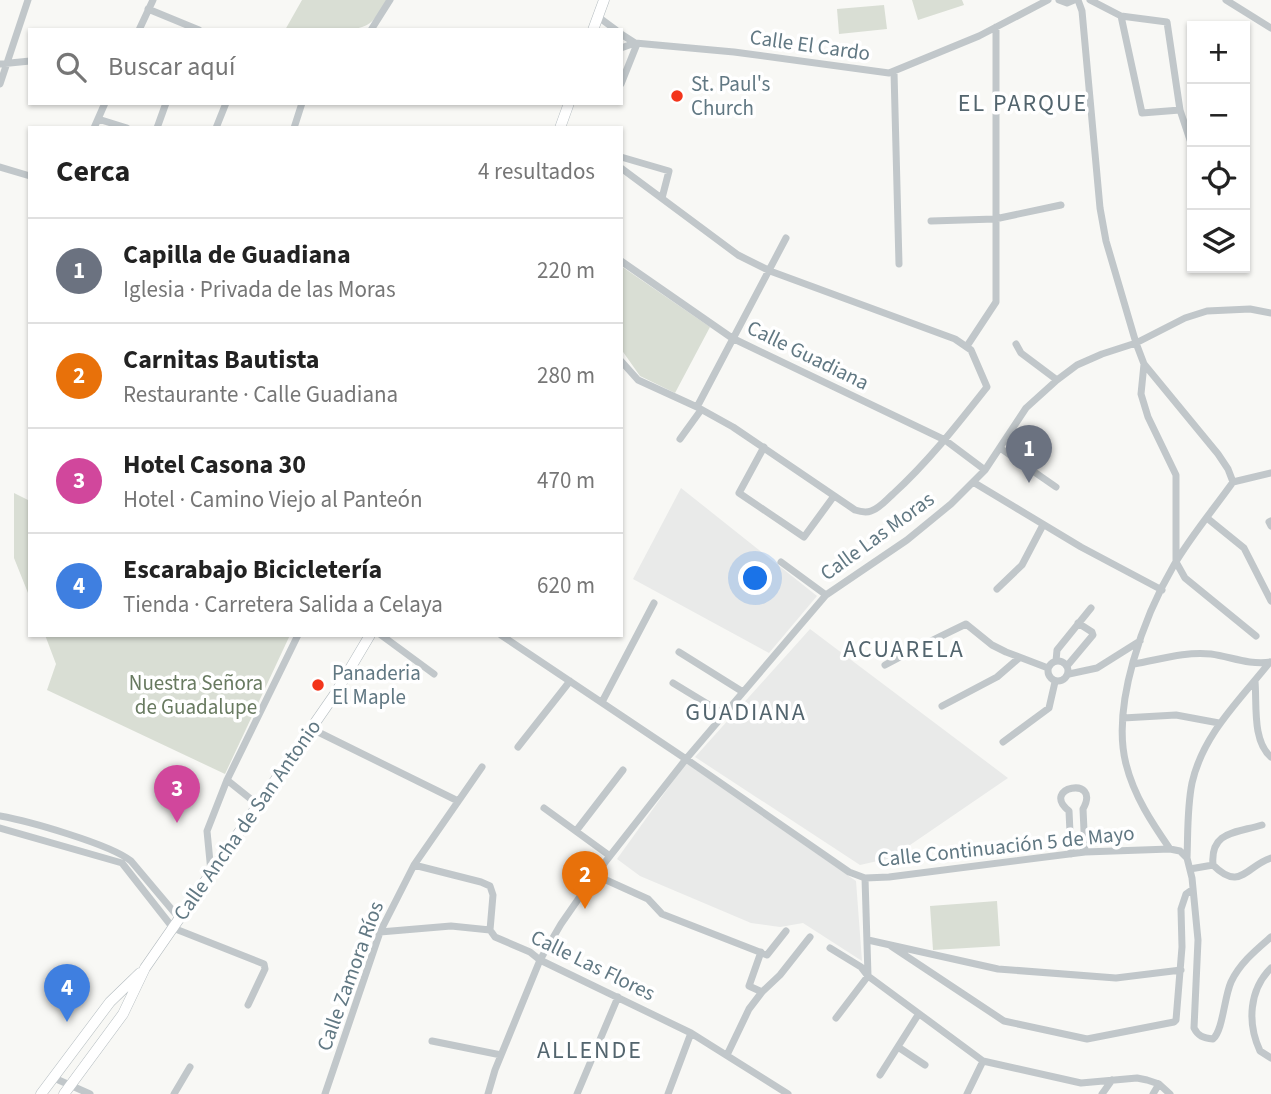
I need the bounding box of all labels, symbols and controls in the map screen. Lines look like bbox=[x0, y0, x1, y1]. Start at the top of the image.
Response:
map controls bbox=[1187, 21, 1250, 273]
button: + bbox=[1187, 21, 1250, 84]
street label: Calle El Cardo bbox=[748, 22, 872, 68]
search box bbox=[28, 28, 623, 105]
icon: search bbox=[52, 48, 90, 86]
text: Buscar aquí bbox=[108, 48, 235, 85]
place label: St. Paul's Church bbox=[691, 69, 771, 123]
button: − bbox=[1187, 84, 1250, 147]
district label: EL PARQUE bbox=[958, 86, 1088, 121]
marker: St. Paul's Church bbox=[669, 88, 685, 104]
button: locate bbox=[1187, 147, 1250, 210]
text: Cerca bbox=[56, 150, 130, 193]
text: 4 resultados bbox=[478, 155, 595, 188]
button: layers bbox=[1187, 210, 1250, 273]
text: Capilla de Guadiana bbox=[123, 236, 351, 273]
text: 1 bbox=[73, 254, 85, 287]
text: 220 m bbox=[537, 254, 595, 287]
text: Iglesia · Privada de las Moras bbox=[123, 273, 396, 306]
street label: Calle Guadiana bbox=[742, 313, 874, 397]
text: Carnitas Bautista bbox=[123, 341, 320, 378]
text: 2 bbox=[73, 359, 85, 392]
text: 280 m bbox=[537, 359, 595, 392]
text: Restaurante · Calle Guadiana bbox=[123, 378, 398, 411]
pin: 1 bbox=[1006, 425, 1052, 483]
text: Hotel Casona 30 bbox=[123, 446, 306, 483]
text: 3 bbox=[73, 464, 85, 497]
text: 470 m bbox=[537, 464, 595, 497]
text: Hotel · Camino Viejo al Panteón bbox=[123, 483, 423, 516]
street label: Calle Las Moras bbox=[814, 484, 940, 588]
text: Escarabajo Bicicletería bbox=[123, 551, 382, 588]
your location bbox=[738, 561, 772, 595]
text: 4 bbox=[73, 569, 85, 602]
text: 620 m bbox=[537, 569, 595, 602]
text: Tienda · Carretera Salida a Celaya bbox=[123, 588, 443, 621]
district label: ACUARELA bbox=[843, 632, 965, 667]
place label: Panaderia El Maple bbox=[332, 658, 421, 712]
park label: Nuestra Señora de Guadalupe bbox=[129, 668, 263, 722]
marker: Panaderia El Maple bbox=[310, 677, 326, 693]
district label: GUADIANA bbox=[685, 695, 807, 730]
street label: Calle Ancha de San Antonio bbox=[166, 713, 328, 927]
pin: 3 bbox=[154, 765, 200, 823]
street label: Calle Continuación 5 de Mayo bbox=[876, 818, 1136, 874]
pin: 2 bbox=[562, 851, 608, 909]
street label: Calle Zamora Ríos bbox=[309, 897, 391, 1055]
street label: Calle Las Flores bbox=[526, 922, 660, 1008]
pin: 4 bbox=[44, 964, 90, 1022]
district label: ALLENDE bbox=[537, 1033, 643, 1068]

